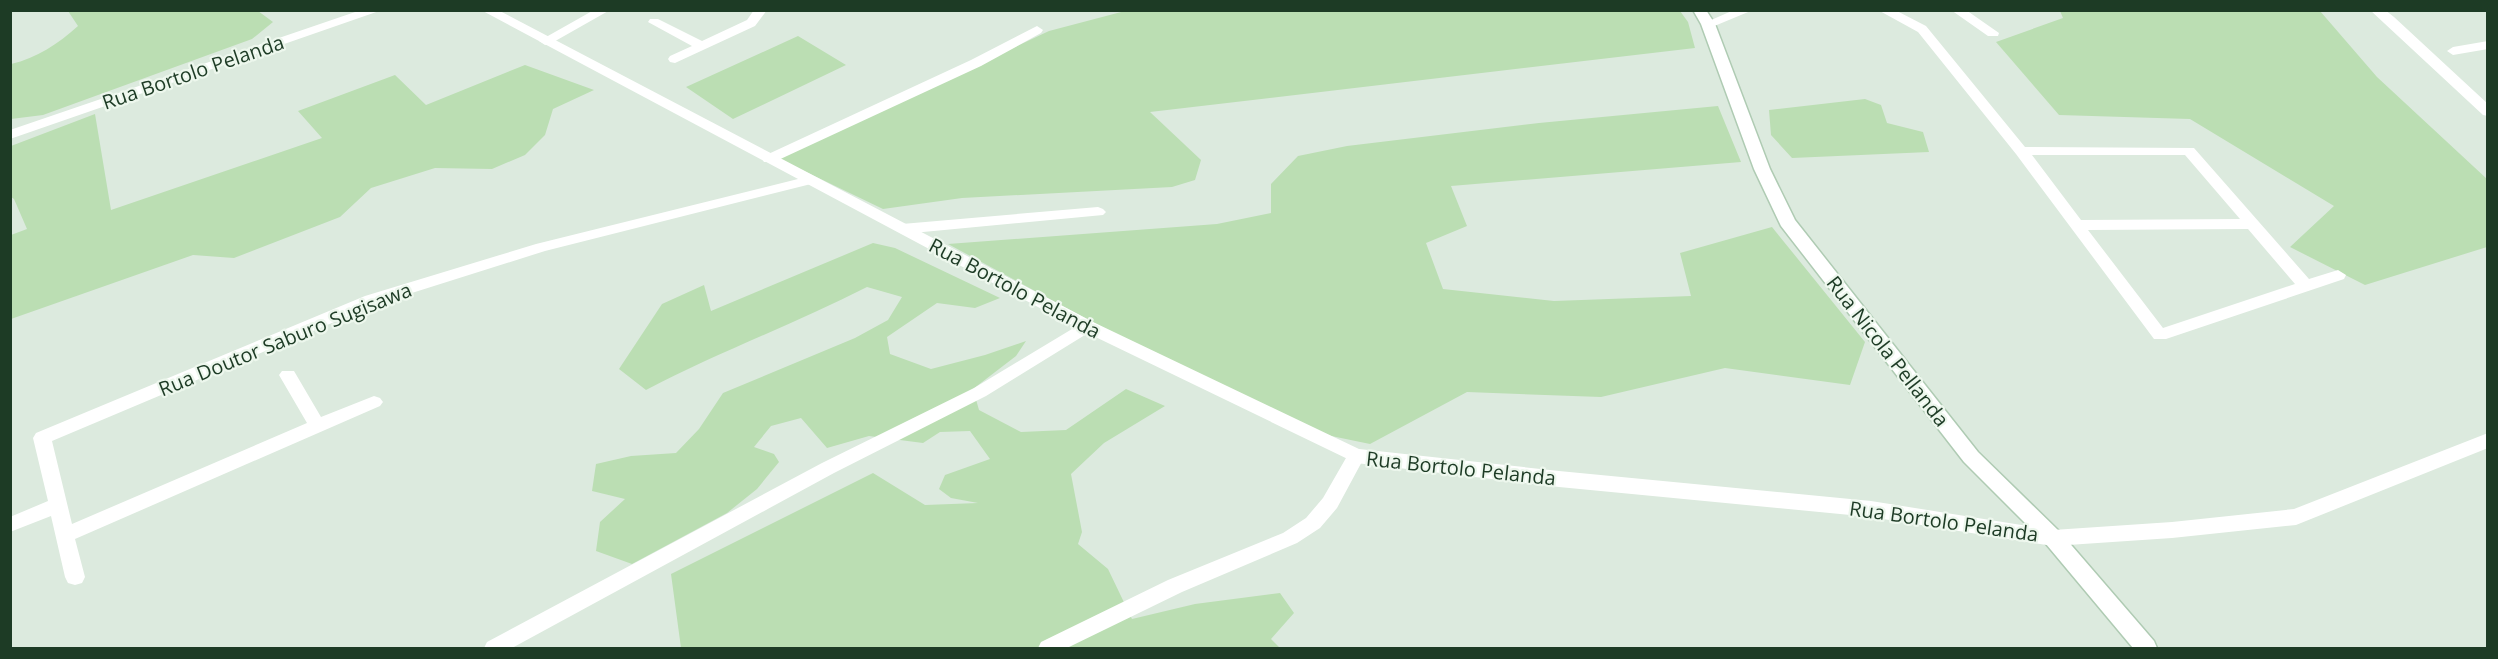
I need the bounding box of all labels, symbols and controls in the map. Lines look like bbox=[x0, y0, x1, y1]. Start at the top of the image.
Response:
street label: Rua Bortolo Pelanda bbox=[99, 28, 287, 116]
street label: Rua Bortolo Pelanda bbox=[925, 231, 1105, 345]
street label: Rua Nicola Pellanda bbox=[1821, 270, 1955, 432]
street label: Rua Doutor Saburo Sugisawa bbox=[154, 276, 416, 402]
street label: Rua Bortolo Pelanda bbox=[1365, 445, 1557, 491]
street label: Rua Bortolo Pelanda bbox=[1848, 494, 2040, 548]

